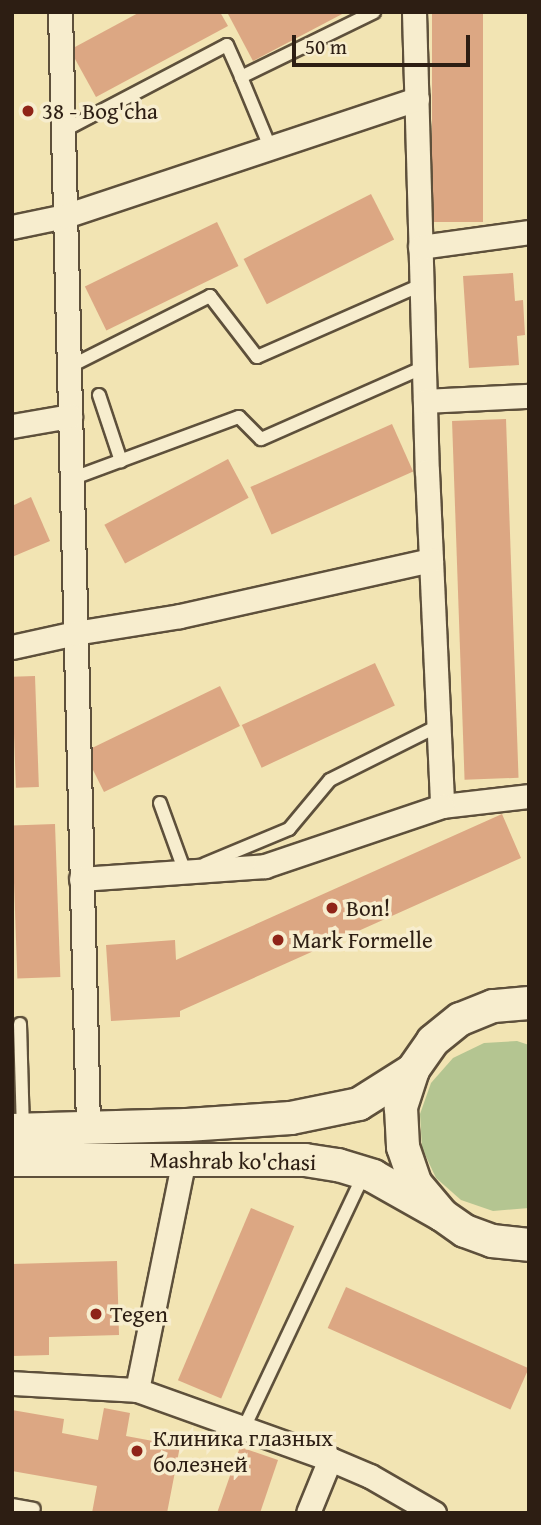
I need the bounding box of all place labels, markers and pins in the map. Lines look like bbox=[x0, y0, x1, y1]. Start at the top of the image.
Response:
place label: 38 - Bog'cha bbox=[42, 97, 158, 125]
marker: 38 - Bog'cha bbox=[20, 103, 36, 119]
place label: Bon! bbox=[346, 894, 390, 922]
marker: Bon! bbox=[324, 900, 340, 916]
place label: Mark Formelle bbox=[292, 926, 433, 954]
marker: Mark Formelle bbox=[270, 932, 286, 948]
place label: Tegen bbox=[110, 1300, 168, 1328]
marker: Tegen bbox=[88, 1306, 104, 1322]
place label: Клиника глазных болезней bbox=[153, 1424, 333, 1478]
marker: Клиника глазных болезней bbox=[127, 1441, 147, 1461]

